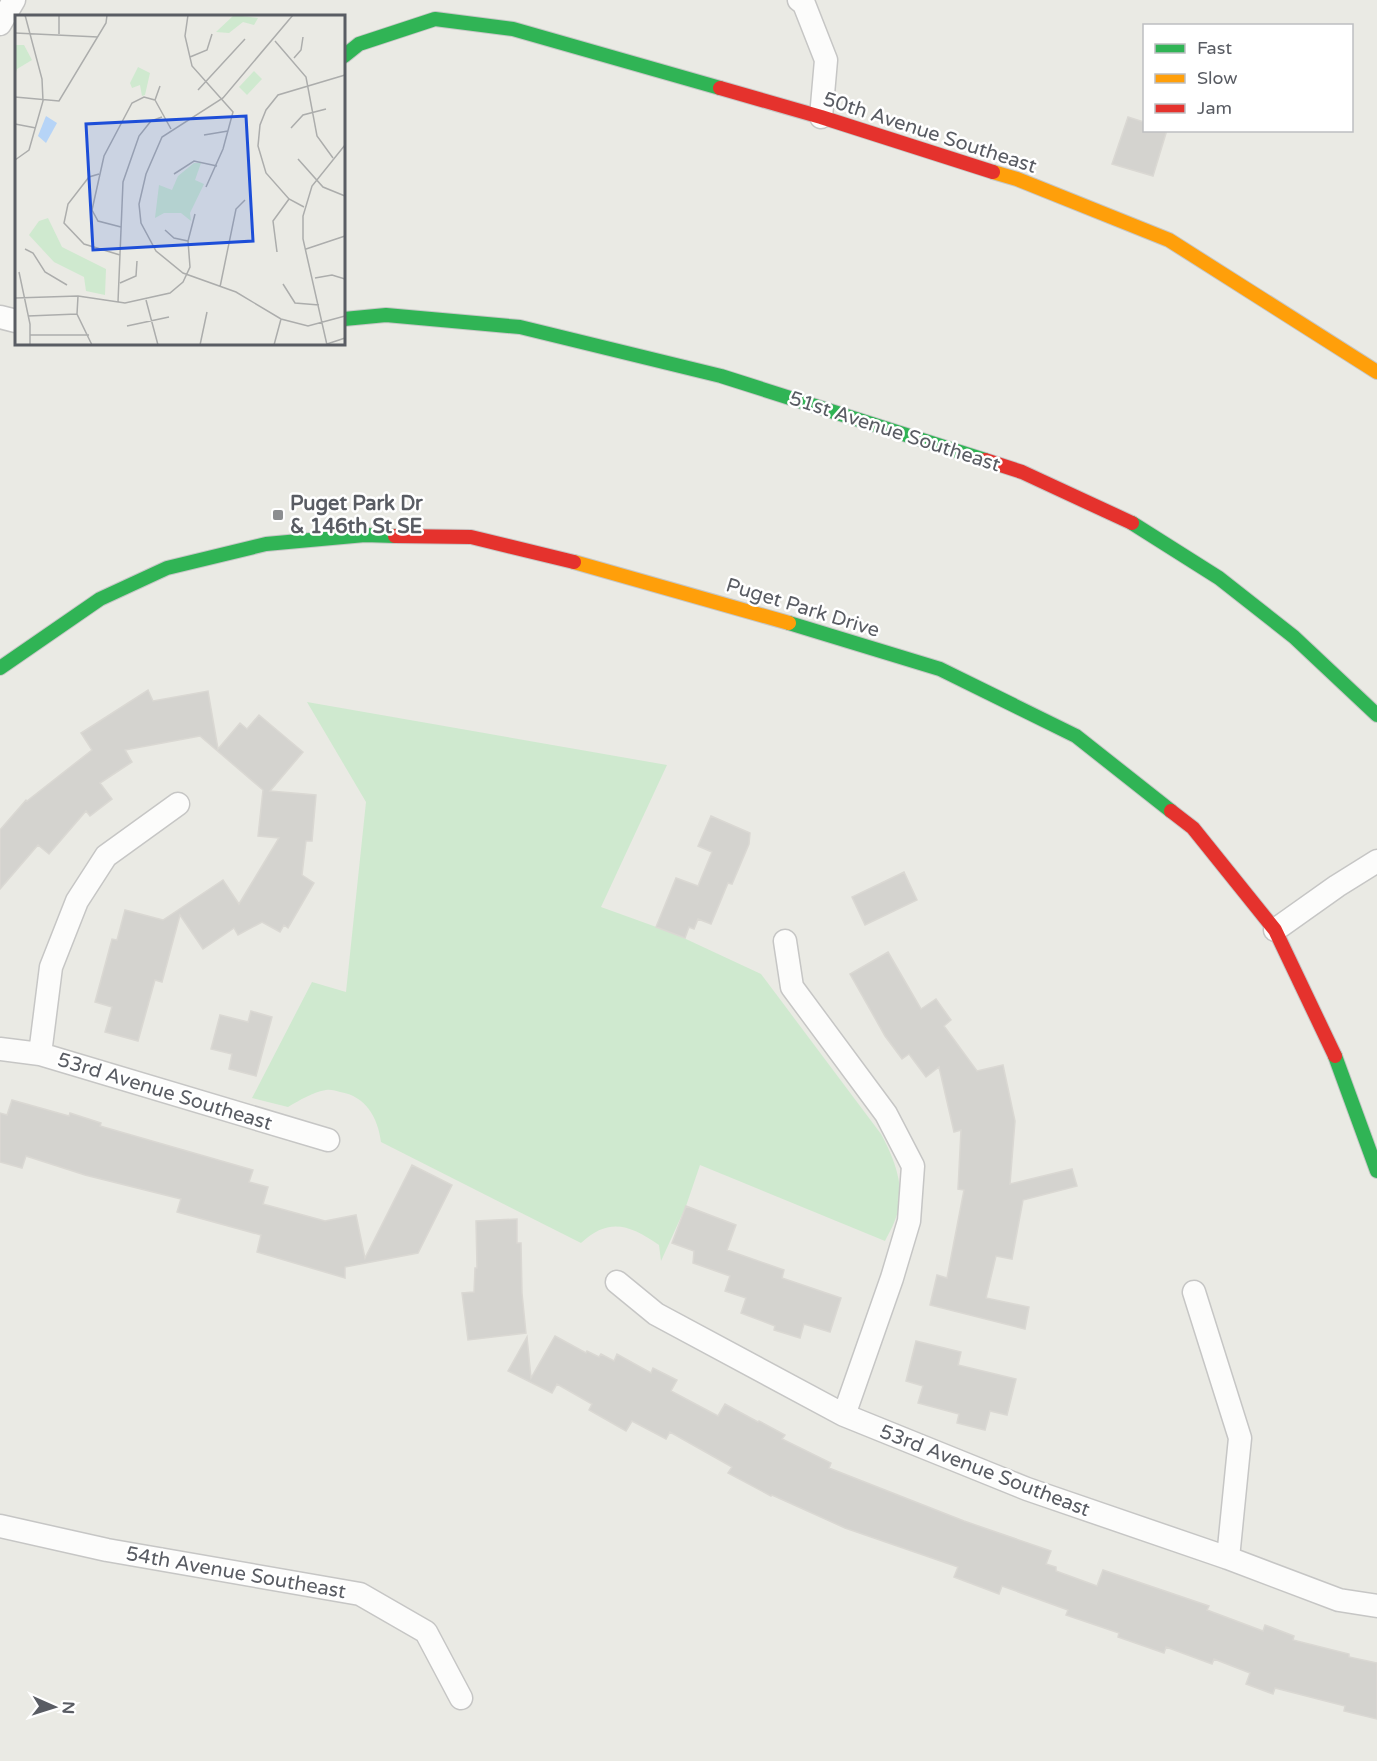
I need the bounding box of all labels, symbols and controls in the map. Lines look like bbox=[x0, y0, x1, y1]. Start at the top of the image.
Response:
inset map bbox=[15, 15, 345, 345]
legend bbox=[1143, 24, 1353, 132]
text: Fast bbox=[1197, 37, 1232, 59]
text: Slow bbox=[1197, 67, 1238, 89]
street label: 50th Avenue Southeast bbox=[820, 87, 1040, 179]
text: Jam bbox=[1197, 97, 1232, 119]
street label: 51st Avenue Southeast bbox=[786, 386, 1004, 478]
place label: Puget Park Dr & 146th St SE bbox=[290, 492, 423, 539]
marker: Puget Park Dr & 146th St SE bbox=[271, 508, 285, 522]
street label: Puget Park Drive bbox=[723, 573, 882, 643]
street label: 53rd Avenue Southeast bbox=[54, 1048, 275, 1136]
street label: 53rd Avenue Southeast bbox=[876, 1420, 1094, 1522]
street label: 54th Avenue Southeast bbox=[124, 1542, 348, 1604]
north arrow bbox=[24, 1677, 84, 1737]
text: N bbox=[58, 1701, 78, 1715]

